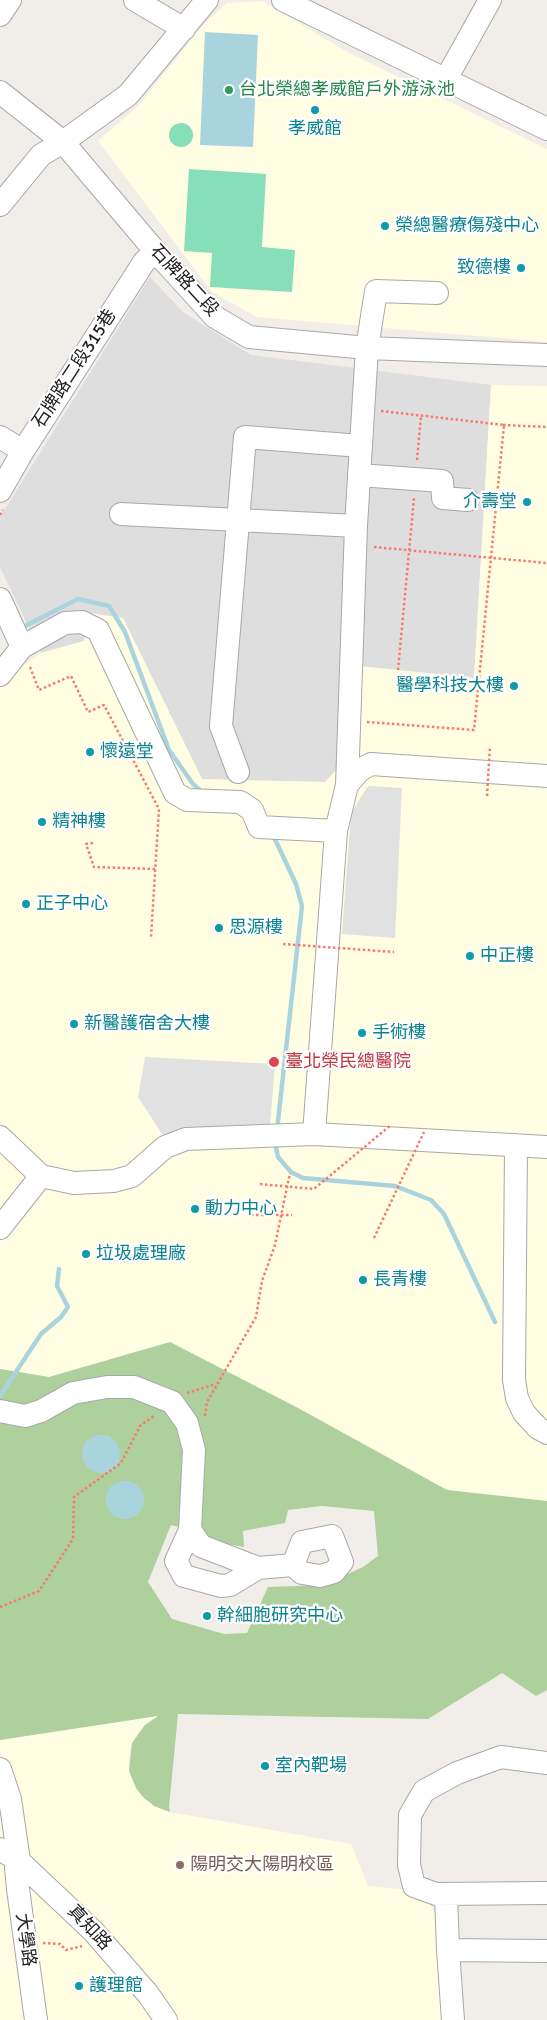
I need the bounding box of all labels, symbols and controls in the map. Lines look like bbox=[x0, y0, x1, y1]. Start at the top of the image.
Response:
place label: 台北榮總孝威館戶外游泳池 bbox=[239, 79, 455, 101]
marker: 台北榮總孝威館戶外游泳池 bbox=[223, 84, 235, 96]
marker: 孝威館 bbox=[309, 104, 321, 116]
place label: 孝威館 bbox=[288, 118, 342, 140]
place label: 榮總醫療傷殘中心 bbox=[395, 215, 539, 237]
marker: 榮總醫療傷殘中心 bbox=[379, 220, 391, 232]
street label: 石牌路二段 bbox=[145, 241, 223, 321]
place label: 致德樓 bbox=[457, 257, 511, 279]
marker: 致德樓 bbox=[515, 262, 527, 274]
street label: 石牌路二段315巷 bbox=[29, 306, 121, 432]
place label: 介壽堂 bbox=[463, 491, 517, 513]
marker: 介壽堂 bbox=[521, 496, 533, 508]
place label: 醫學科技大樓 bbox=[396, 675, 504, 697]
marker: 醫學科技大樓 bbox=[508, 680, 520, 692]
place label: 懷遠堂 bbox=[100, 741, 154, 763]
marker: 懷遠堂 bbox=[84, 746, 96, 758]
place label: 精神樓 bbox=[52, 811, 106, 833]
marker: 精神樓 bbox=[36, 816, 48, 828]
place label: 正子中心 bbox=[36, 893, 108, 915]
marker: 正子中心 bbox=[20, 898, 32, 910]
place label: 思源樓 bbox=[229, 917, 283, 939]
marker: 思源樓 bbox=[213, 922, 225, 934]
place label: 中正樓 bbox=[480, 945, 534, 967]
marker: 中正樓 bbox=[464, 950, 476, 962]
place label: 新醫護宿舍大樓 bbox=[84, 1013, 210, 1035]
marker: 新醫護宿舍大樓 bbox=[68, 1018, 80, 1030]
place label: 手術樓 bbox=[372, 1022, 426, 1044]
marker: 手術樓 bbox=[356, 1027, 368, 1039]
place label: 臺北榮民總醫院 bbox=[285, 1051, 411, 1073]
marker: 臺北榮民總醫院 bbox=[267, 1055, 281, 1069]
place label: 動力中心 bbox=[205, 1198, 277, 1220]
marker: 動力中心 bbox=[189, 1203, 201, 1215]
place label: 垃圾處理廠 bbox=[96, 1243, 186, 1265]
marker: 垃圾處理廠 bbox=[80, 1248, 92, 1260]
place label: 長青樓 bbox=[373, 1269, 427, 1291]
marker: 長青樓 bbox=[357, 1274, 369, 1286]
place label: 幹細胞研究中心 bbox=[217, 1605, 343, 1627]
marker: 幹細胞研究中心 bbox=[201, 1610, 213, 1622]
place label: 室內靶場 bbox=[275, 1755, 347, 1777]
marker: 室內靶場 bbox=[259, 1760, 271, 1772]
place label: 陽明交大陽明校區 bbox=[190, 1854, 334, 1876]
marker: 陽明交大陽明校區 bbox=[174, 1859, 186, 1871]
street label: 真知路 bbox=[63, 1901, 115, 1955]
street label: 大學路 bbox=[11, 1912, 39, 1968]
place label: 護理館 bbox=[89, 1975, 143, 1997]
marker: 護理館 bbox=[73, 1980, 85, 1992]

